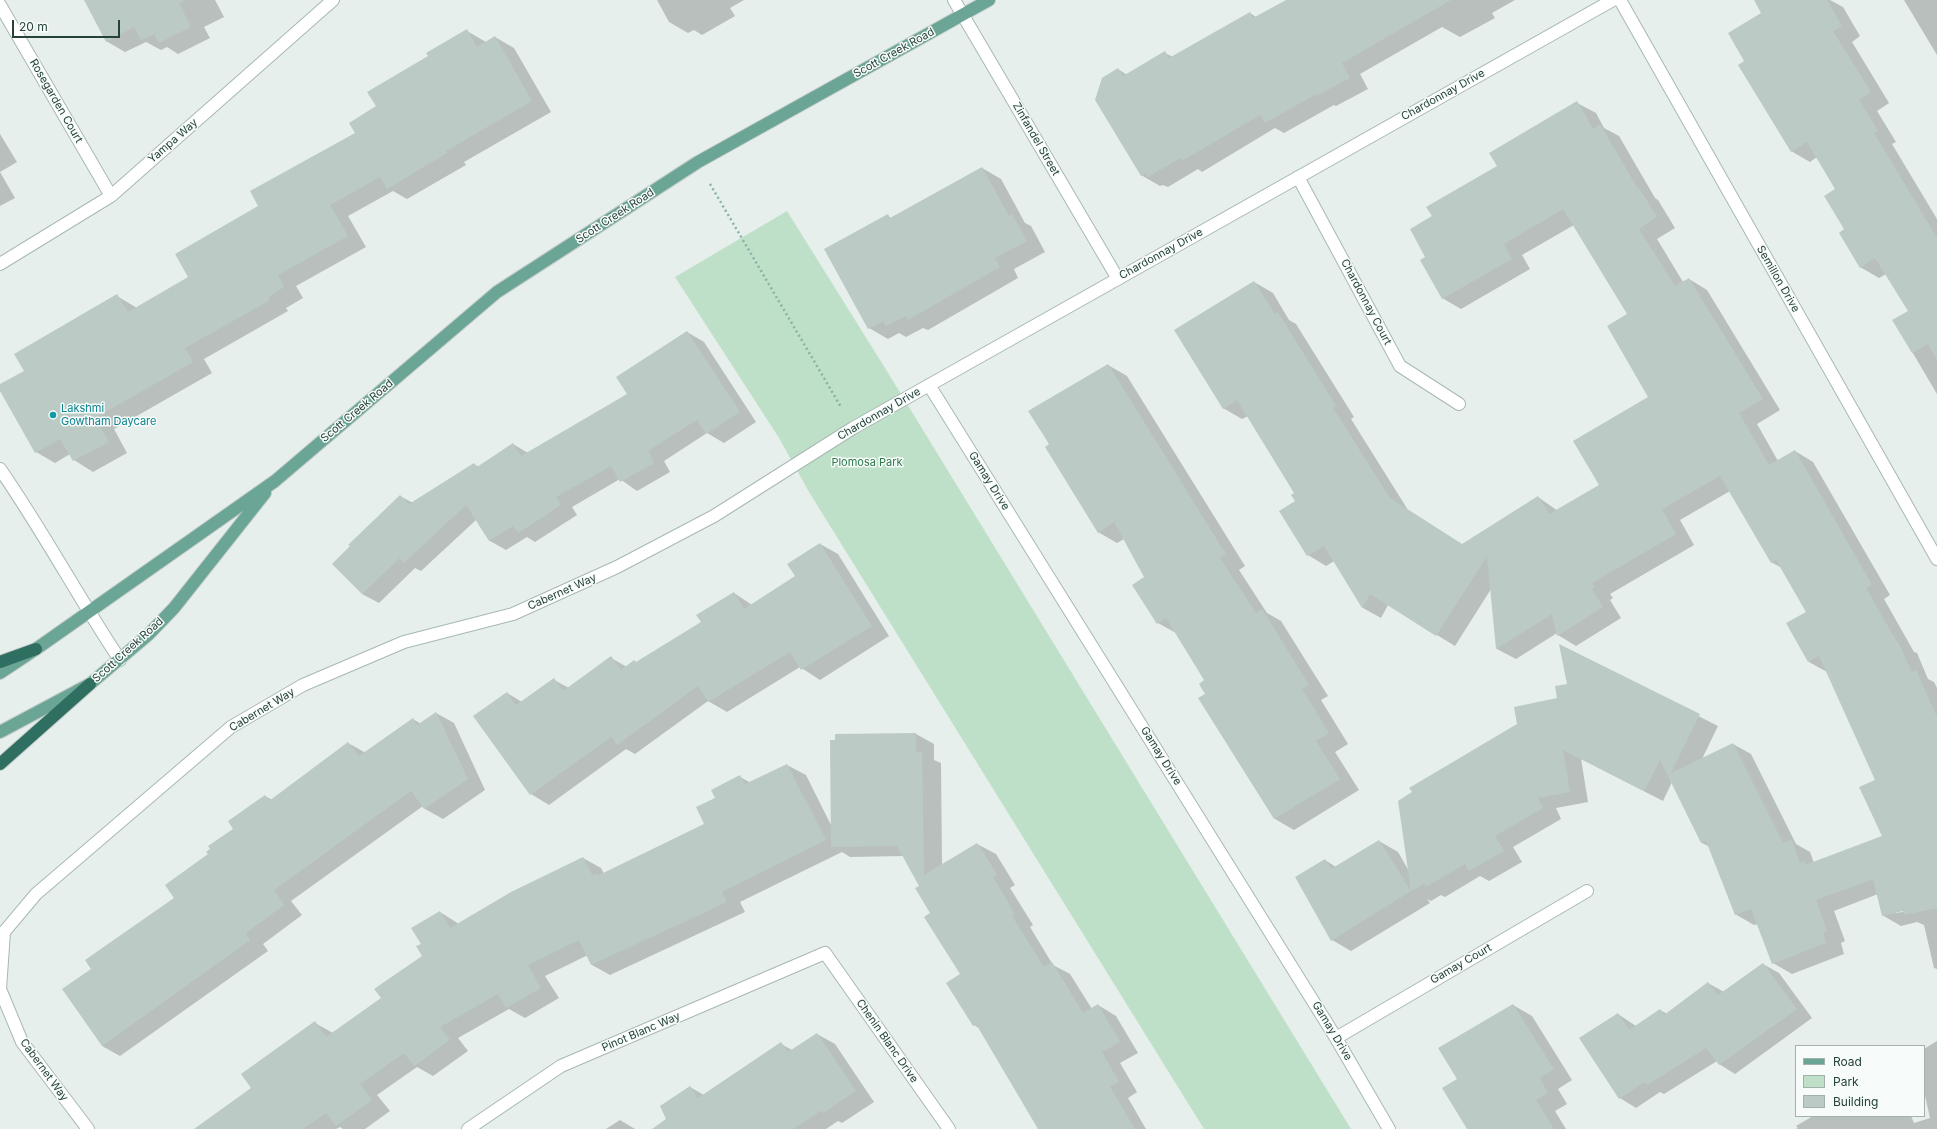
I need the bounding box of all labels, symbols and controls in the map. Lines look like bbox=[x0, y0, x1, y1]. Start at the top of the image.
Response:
scale bar bbox=[14, 12, 122, 38]
text: 20 m bbox=[19, 19, 48, 34]
street label: Scott Creek Road bbox=[851, 25, 937, 81]
street label: Rosegarden Court bbox=[27, 57, 85, 145]
street label: Chardonnay Drive bbox=[1399, 67, 1487, 123]
street label: Zinfandel Street bbox=[1010, 100, 1062, 178]
street label: Yampa Way bbox=[146, 116, 200, 166]
street label: Scott Creek Road bbox=[573, 186, 657, 246]
street label: Chardonnay Drive bbox=[1117, 226, 1205, 282]
street label: Semillon Drive bbox=[1754, 243, 1802, 315]
street label: Chardonnay Court bbox=[1338, 257, 1394, 347]
street label: Scott Creek Road bbox=[318, 377, 396, 445]
street label: Chardonnay Drive bbox=[835, 385, 923, 443]
place label: Lakshmi Gowtham Daycare bbox=[61, 402, 156, 428]
marker: Lakshmi Gowtham Daycare bbox=[48, 410, 58, 420]
street label: Gamay Drive bbox=[966, 449, 1012, 513]
park label: Plomosa Park bbox=[831, 456, 903, 470]
street label: Cabernet Way bbox=[526, 571, 598, 613]
street label: Scott Creek Road bbox=[90, 615, 166, 685]
street label: Cabernet Way bbox=[227, 685, 297, 735]
street label: Gamay Drive bbox=[1138, 724, 1184, 788]
street label: Gamay Court bbox=[1428, 941, 1494, 987]
street label: Chenin Blanc Drive bbox=[853, 997, 921, 1085]
street label: Gamay Drive bbox=[1309, 999, 1355, 1063]
street label: Pinot Blanc Way bbox=[600, 1010, 682, 1054]
street label: Cabernet Way bbox=[17, 1036, 71, 1104]
legend bbox=[1795, 1045, 1925, 1117]
text: Road bbox=[1833, 1054, 1862, 1069]
text: Park bbox=[1833, 1074, 1859, 1089]
text: Building bbox=[1833, 1094, 1878, 1109]

